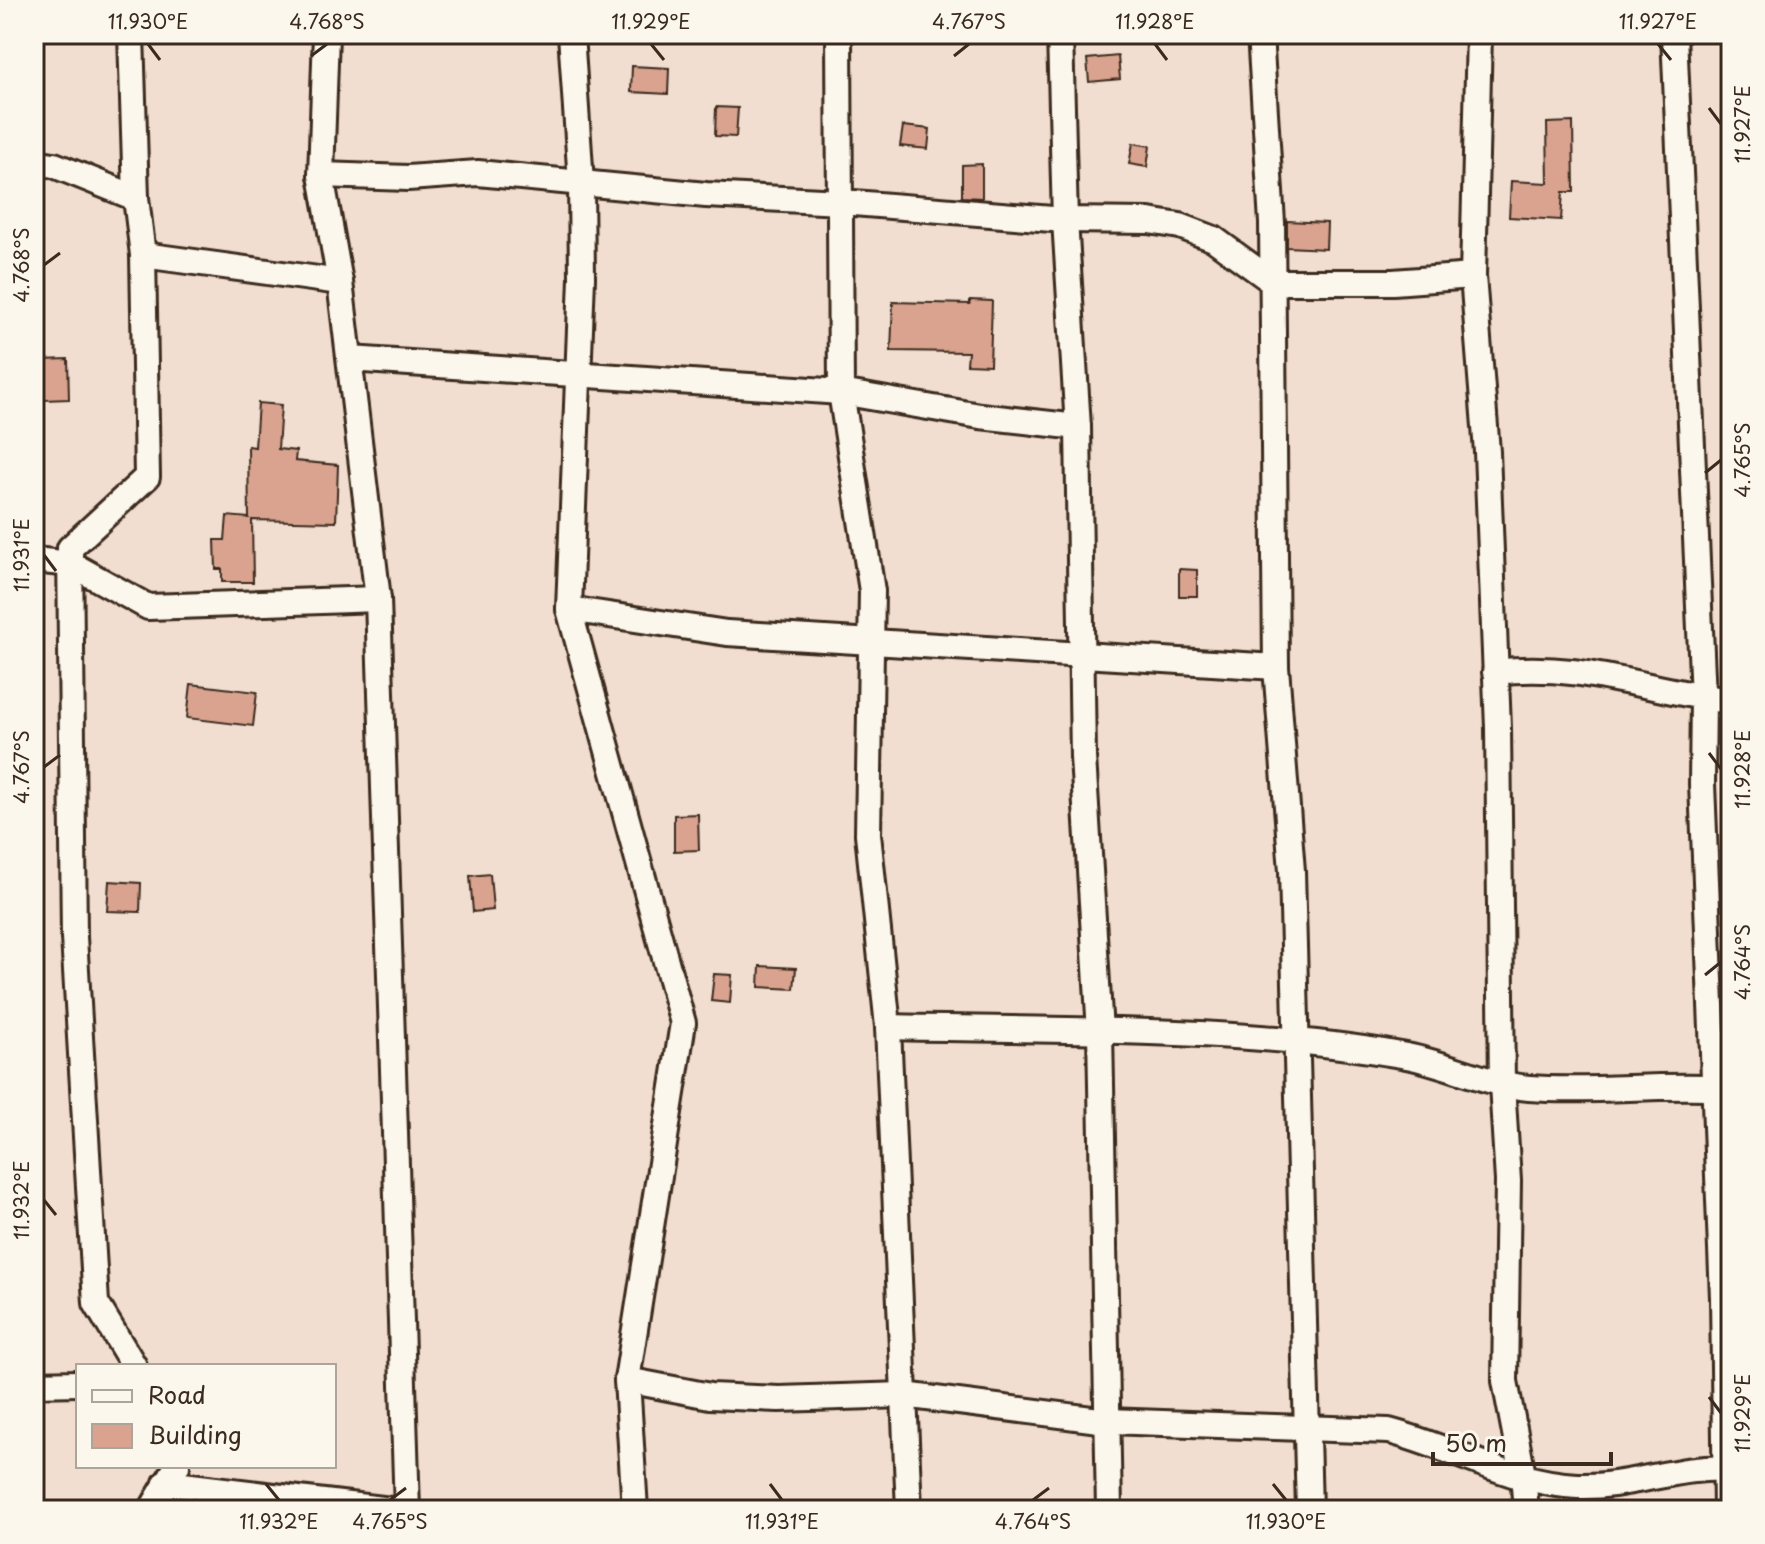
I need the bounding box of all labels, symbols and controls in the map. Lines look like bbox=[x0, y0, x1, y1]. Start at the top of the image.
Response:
text: 11.930°E bbox=[108, 6, 188, 36]
text: 4.768°S bbox=[289, 6, 365, 36]
text: 11.929°E bbox=[611, 6, 691, 36]
text: 4.767°S bbox=[932, 6, 1006, 36]
text: 11.928°E bbox=[1115, 6, 1195, 36]
text: 11.927°E bbox=[1619, 6, 1697, 36]
text: 11.927°E bbox=[1727, 85, 1757, 163]
text: 4.768°S bbox=[6, 227, 36, 303]
text: 4.765°S bbox=[1727, 422, 1757, 498]
text: 11.931°E bbox=[6, 518, 36, 592]
text: 11.928°E bbox=[1727, 729, 1757, 809]
text: 4.767°S bbox=[6, 730, 36, 804]
text: 4.764°S bbox=[1727, 924, 1757, 1000]
text: 11.932°E bbox=[6, 1160, 36, 1240]
legend bbox=[76, 1364, 336, 1468]
text: 11.929°E bbox=[1727, 1373, 1757, 1453]
text: Road bbox=[148, 1376, 206, 1412]
text: Building bbox=[148, 1416, 242, 1452]
scale bar bbox=[1433, 1416, 1611, 1466]
text: 50 m bbox=[1445, 1424, 1507, 1460]
text: 11.932°E bbox=[239, 1506, 319, 1536]
text: 4.765°S bbox=[352, 1506, 428, 1536]
text: 11.931°E bbox=[745, 1506, 819, 1536]
text: 4.764°S bbox=[995, 1506, 1071, 1536]
text: 11.930°E bbox=[1246, 1506, 1326, 1536]

